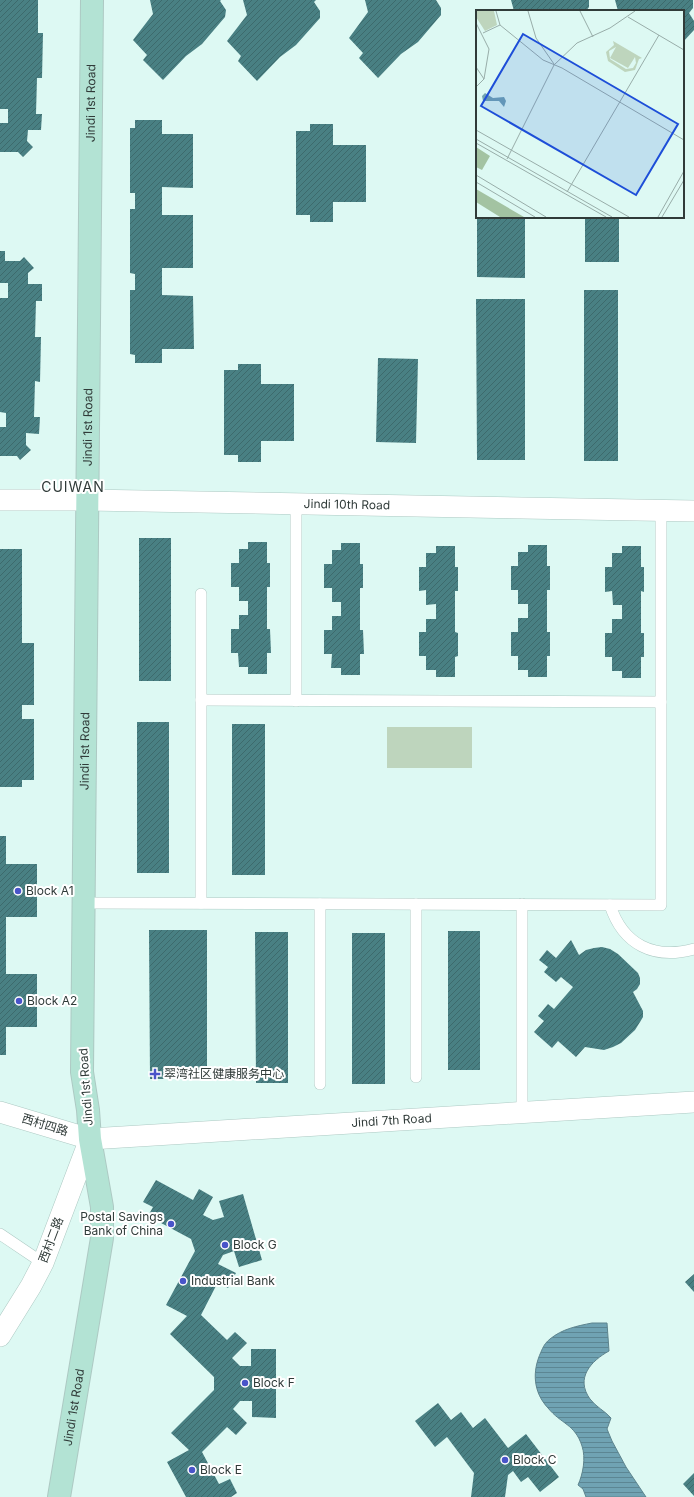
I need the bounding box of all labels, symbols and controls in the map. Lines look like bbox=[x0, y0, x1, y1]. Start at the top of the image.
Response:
inset map bbox=[476, 10, 684, 218]
street label: Jindi 1st Road bbox=[83, 64, 98, 142]
street label: Jindi 1st Road bbox=[80, 388, 95, 466]
district label: CUIWAN bbox=[41, 478, 105, 495]
street label: Jindi 10th Road bbox=[304, 496, 390, 512]
street label: Jindi 1st Road bbox=[77, 712, 92, 790]
place label: Block A1 bbox=[26, 883, 74, 898]
marker: Block A1 bbox=[13, 886, 23, 896]
place label: Block A2 bbox=[27, 993, 77, 1008]
marker: Block A2 bbox=[14, 996, 24, 1006]
street label: Jindi 1st Road bbox=[75, 1048, 96, 1126]
place label: 翠湾社区健康服务中心 bbox=[164, 1066, 284, 1081]
marker: 翠湾社区健康服务中心 bbox=[149, 1068, 161, 1080]
street label: 西村四路 bbox=[20, 1110, 70, 1139]
street label: Jindi 7th Road bbox=[351, 1110, 432, 1130]
place label: Postal Savings Bank of China bbox=[80, 1209, 163, 1238]
street label: 西村二路 bbox=[35, 1215, 66, 1265]
marker: Postal Savings Bank of China bbox=[166, 1219, 176, 1229]
place label: Block G bbox=[233, 1237, 277, 1252]
marker: Block G bbox=[220, 1240, 230, 1250]
place label: Industrial Bank bbox=[191, 1273, 275, 1288]
marker: Industrial Bank bbox=[178, 1276, 188, 1286]
street label: Jindi 1st Road bbox=[60, 1367, 87, 1447]
place label: Block F bbox=[253, 1375, 295, 1390]
marker: Block F bbox=[240, 1378, 250, 1388]
place label: Block C bbox=[513, 1452, 557, 1467]
marker: Block C bbox=[500, 1455, 510, 1465]
place label: Block E bbox=[200, 1462, 242, 1477]
marker: Block E bbox=[187, 1465, 197, 1475]

